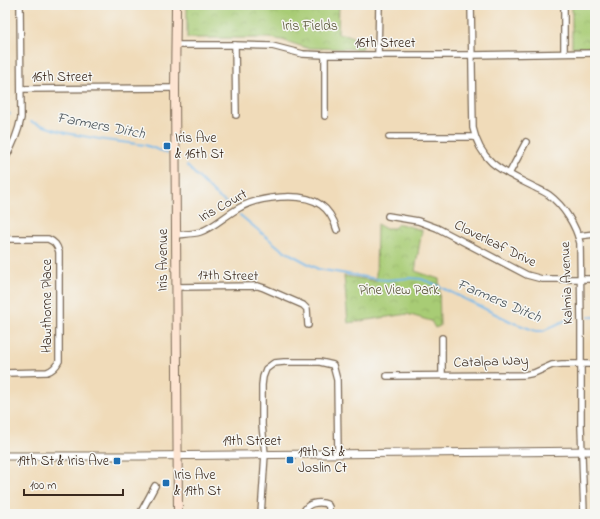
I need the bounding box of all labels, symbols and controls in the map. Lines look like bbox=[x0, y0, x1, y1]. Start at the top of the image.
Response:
park label: Iris Fields bbox=[282, 16, 338, 37]
street label: 16th Street bbox=[355, 33, 416, 54]
street label: 16th Street bbox=[32, 67, 93, 88]
water label: Farmers Ditch bbox=[55, 107, 148, 145]
place label: Iris Ave & 16th St bbox=[175, 128, 224, 165]
marker: Iris Ave & 16th St bbox=[162, 141, 172, 151]
street label: Iris Court bbox=[195, 184, 251, 228]
street label: Cloverleaf Drive bbox=[450, 215, 540, 273]
street label: Iris Avenue bbox=[153, 228, 174, 291]
street label: Kalmia Avenue bbox=[555, 240, 579, 325]
street label: Hawthorne Place bbox=[37, 258, 58, 353]
street label: 17th Street bbox=[198, 265, 259, 287]
water label: Farmers Ditch bbox=[454, 273, 545, 329]
park label: Pine View Park bbox=[359, 280, 440, 301]
street label: Catalpa Way bbox=[453, 350, 529, 375]
street label: 19th Street bbox=[223, 431, 282, 452]
place label: 19th St & Joslin Ct bbox=[298, 442, 347, 479]
place label: 19th St & Iris Ave bbox=[17, 451, 110, 472]
marker: 19th St & Joslin Ct bbox=[285, 455, 295, 465]
marker: 19th St & Iris Ave bbox=[112, 456, 122, 466]
place label: Iris Ave & 19th St bbox=[174, 465, 221, 502]
scale bar bbox=[24, 471, 123, 497]
text: 100 m bbox=[30, 477, 57, 495]
marker: Iris Ave & 19th St bbox=[161, 478, 171, 488]

